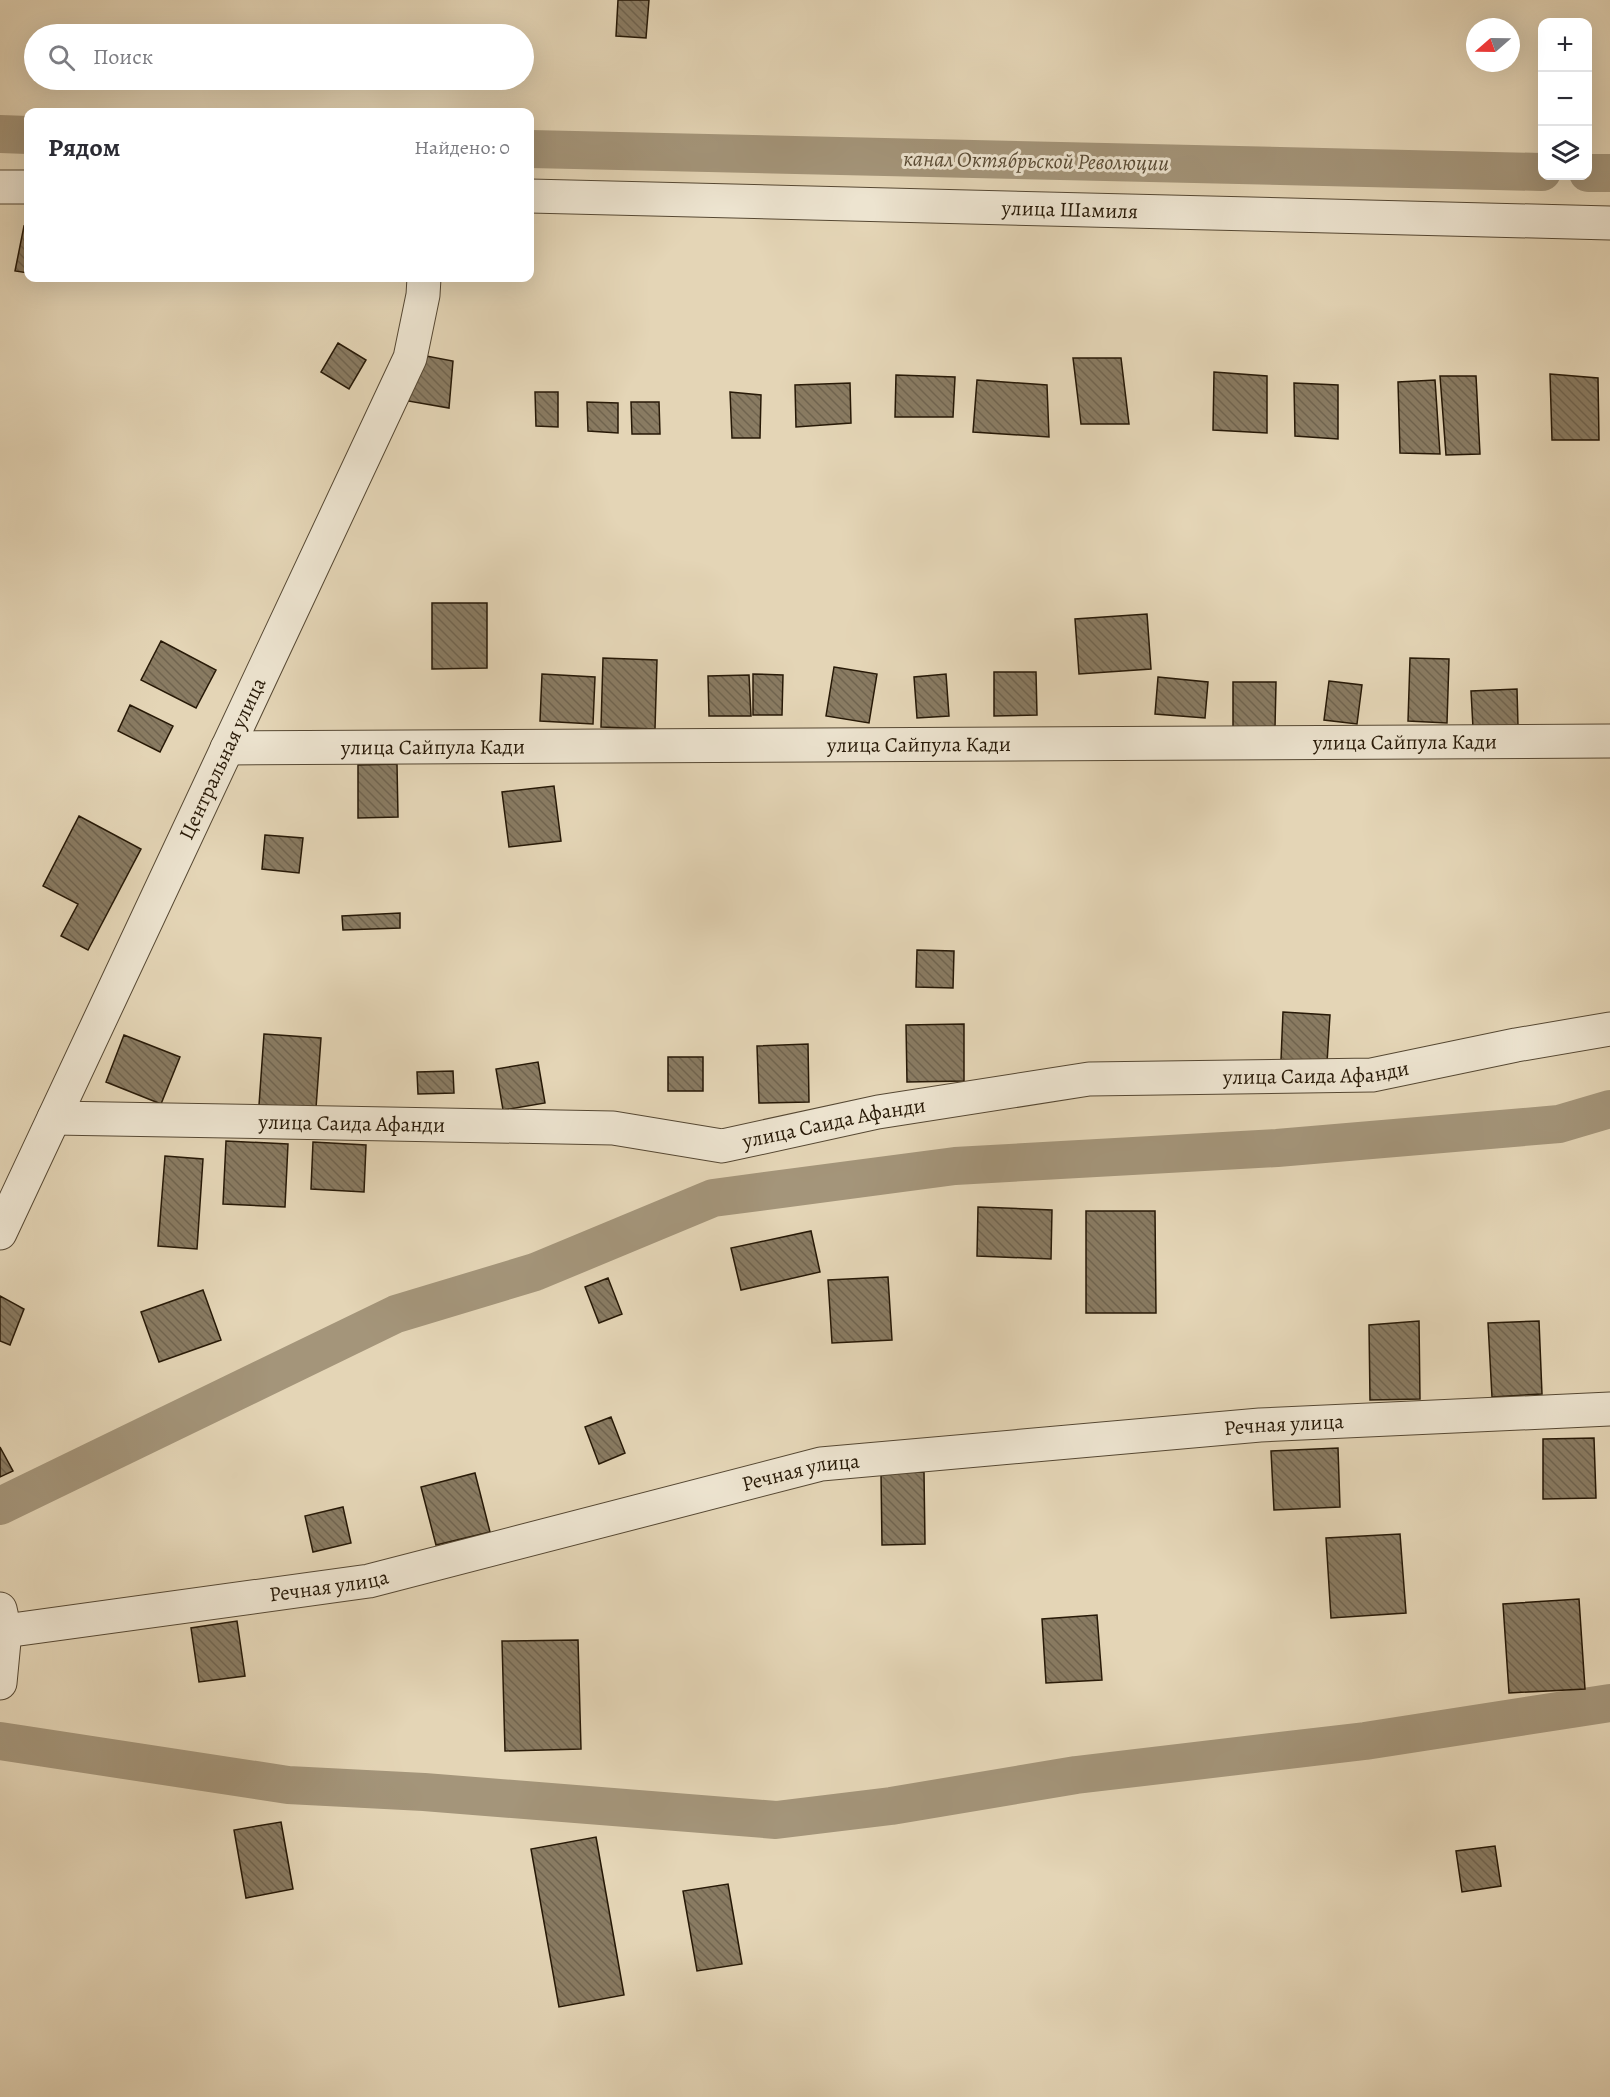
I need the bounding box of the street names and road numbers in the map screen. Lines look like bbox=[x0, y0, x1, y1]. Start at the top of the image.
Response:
street label: улица Шамиля bbox=[1000, 194, 1138, 225]
street label: Центральная улица bbox=[172, 672, 273, 844]
street label: улица Сайпула Кади bbox=[1312, 728, 1497, 757]
street label: улица Сайпула Кади bbox=[826, 730, 1011, 759]
street label: улица Сайпула Кади bbox=[340, 732, 525, 761]
street label: улица Саида Афанди bbox=[1222, 1054, 1411, 1091]
street label: улица Саида Афанди bbox=[739, 1091, 928, 1155]
street label: улица Саида Афанди bbox=[258, 1108, 445, 1139]
street label: Речная улица bbox=[1223, 1407, 1345, 1442]
street label: Речная улица bbox=[739, 1447, 861, 1498]
street label: Речная улица bbox=[268, 1562, 392, 1609]

